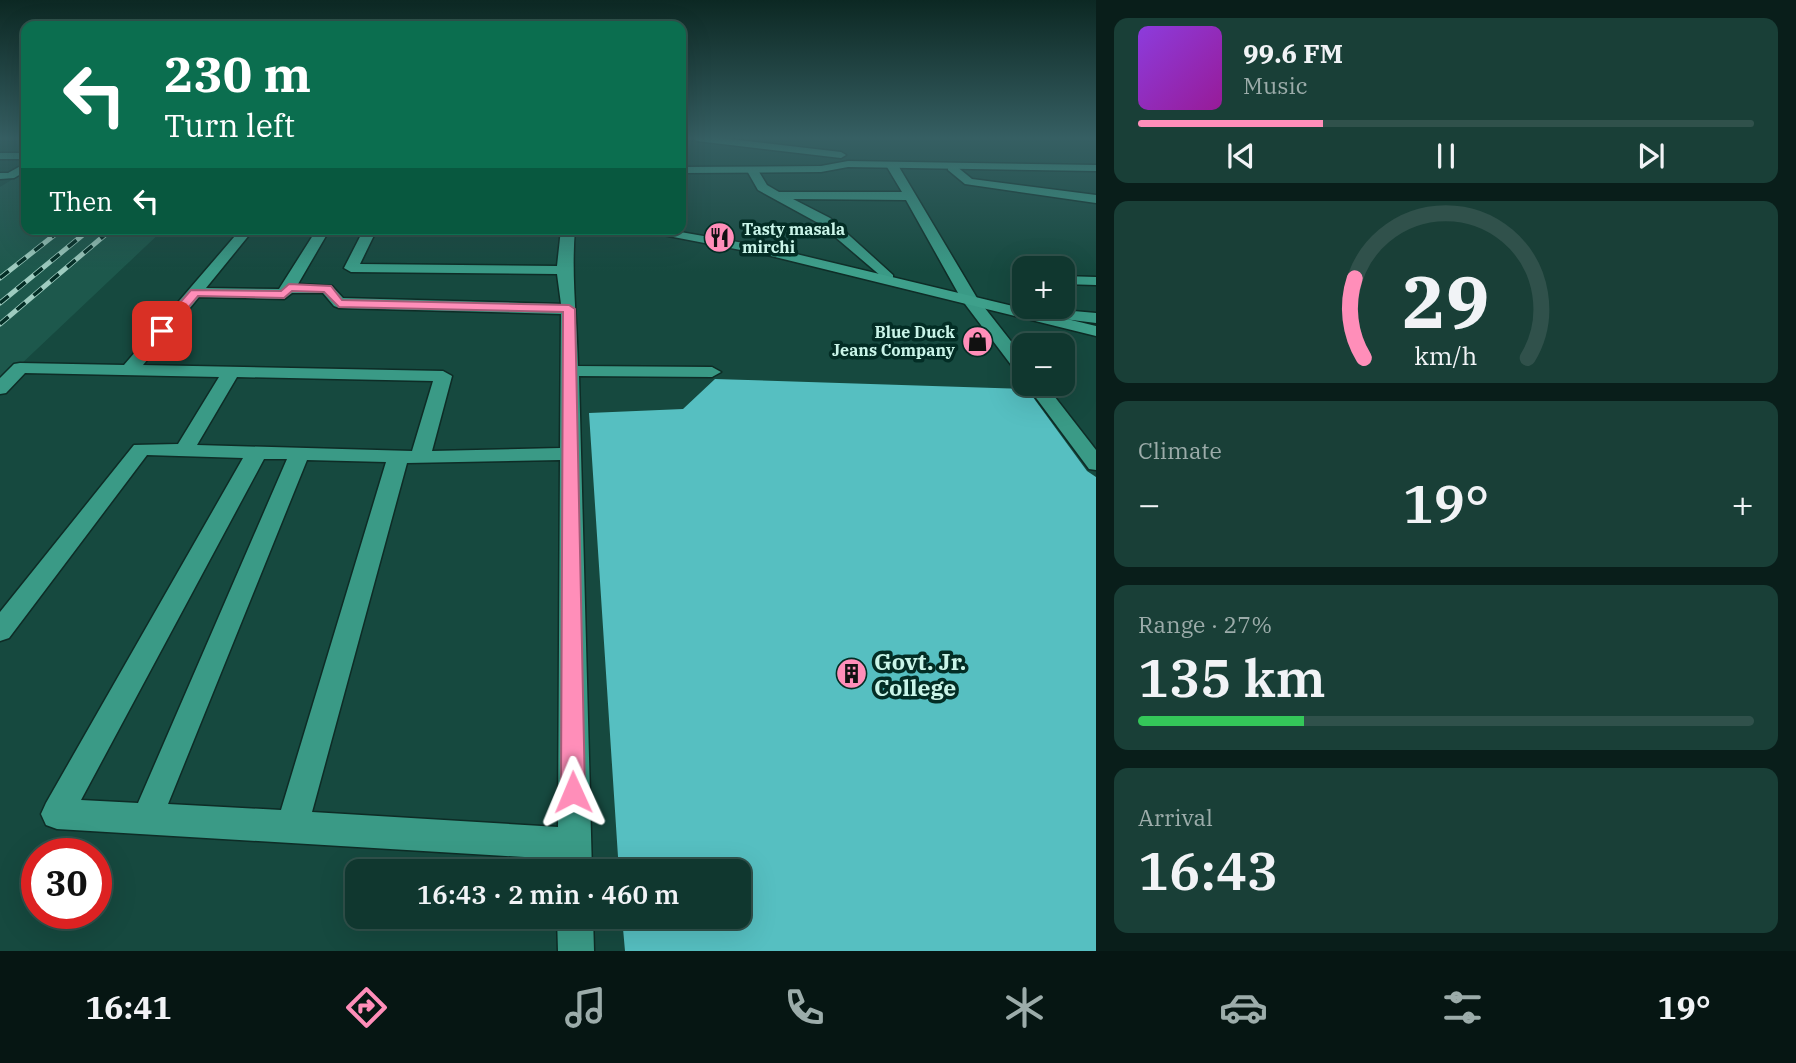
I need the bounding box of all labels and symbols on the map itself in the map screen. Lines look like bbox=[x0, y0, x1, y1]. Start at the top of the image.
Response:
place label: Tasty masala mirchi bbox=[742, 219, 845, 257]
restaurant icon: Tasty masala mirchi bbox=[702, 221, 736, 255]
pin bbox=[132, 301, 192, 361]
place label: Blue Duck Jeans Company bbox=[832, 322, 956, 360]
shop icon: Blue Duck Jeans Company bbox=[961, 324, 995, 358]
place label: Govt. Jr. College bbox=[874, 646, 966, 702]
building icon: Govt. Jr. College bbox=[834, 657, 868, 691]
position arrow bbox=[536, 755, 610, 829]
speed limit sign: 30 bbox=[21, 838, 112, 929]

